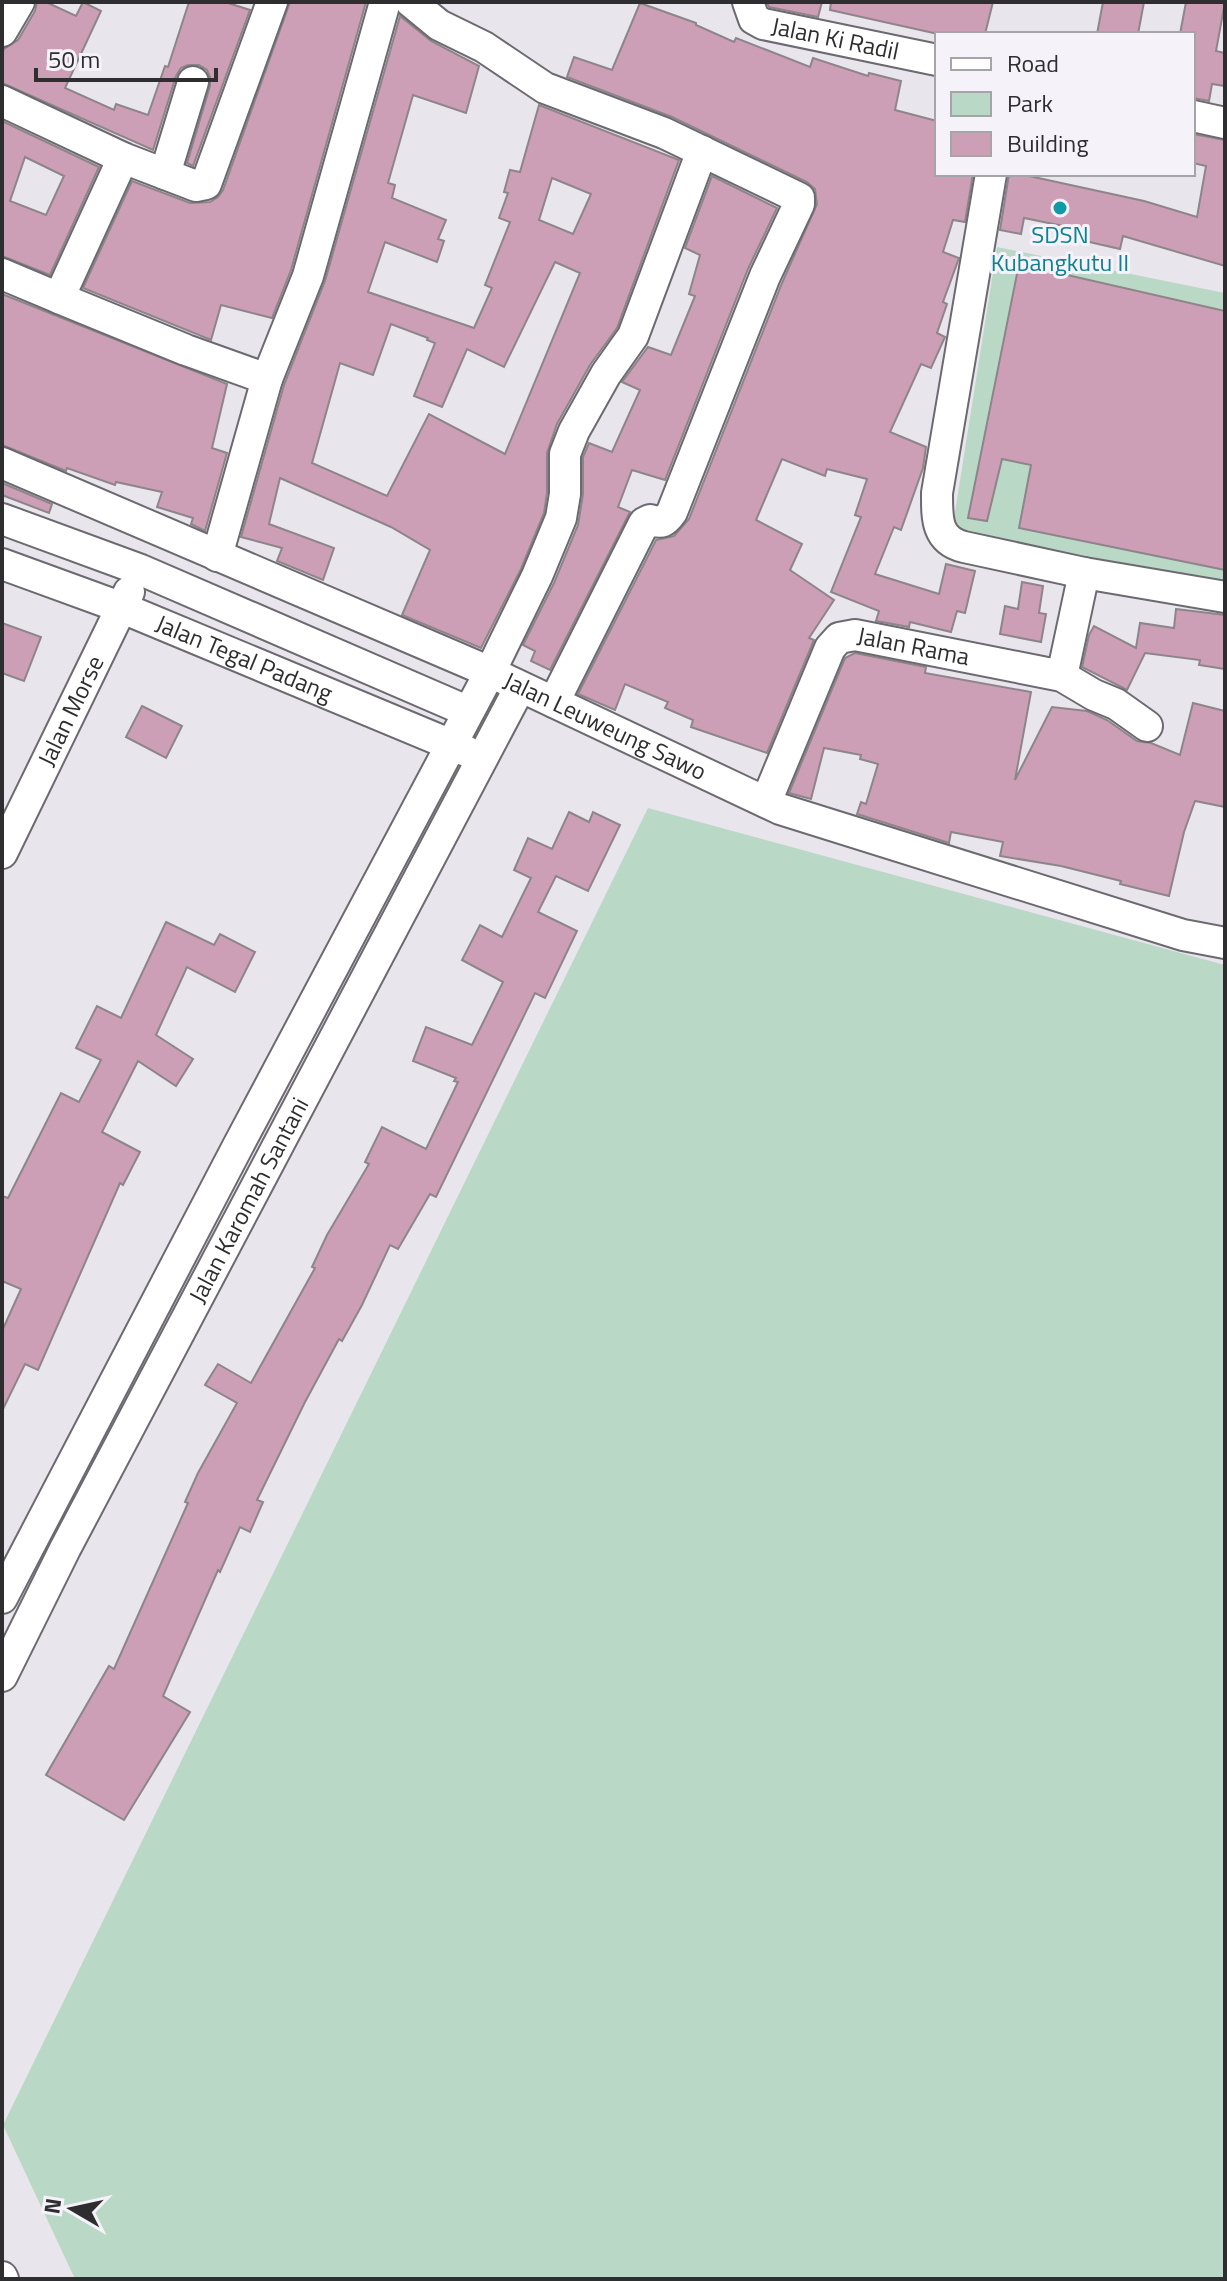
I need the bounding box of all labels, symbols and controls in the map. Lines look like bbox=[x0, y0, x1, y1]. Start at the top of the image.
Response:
street label: Jalan Ki Radil bbox=[768, 7, 902, 69]
scale bar bbox=[36, 32, 216, 82]
legend bbox=[935, 32, 1195, 176]
text: 50 m bbox=[48, 41, 100, 77]
text: Road bbox=[1007, 45, 1059, 81]
text: Park bbox=[1007, 85, 1053, 121]
text: Building bbox=[1007, 125, 1089, 161]
marker: SDSN Kubangkutu II bbox=[1051, 199, 1069, 217]
place label: SDSN Kubangkutu II bbox=[991, 216, 1129, 280]
street label: Jalan Tegal Padang bbox=[150, 605, 338, 711]
street label: Jalan Rama bbox=[854, 617, 973, 674]
street label: Jalan Morse bbox=[28, 649, 112, 772]
street label: Jalan Leuweung Sawo bbox=[498, 662, 713, 789]
street label: Jalan Karomah Santani bbox=[179, 1091, 317, 1309]
north arrow bbox=[32, 2169, 112, 2249]
text: N bbox=[34, 2196, 70, 2216]

